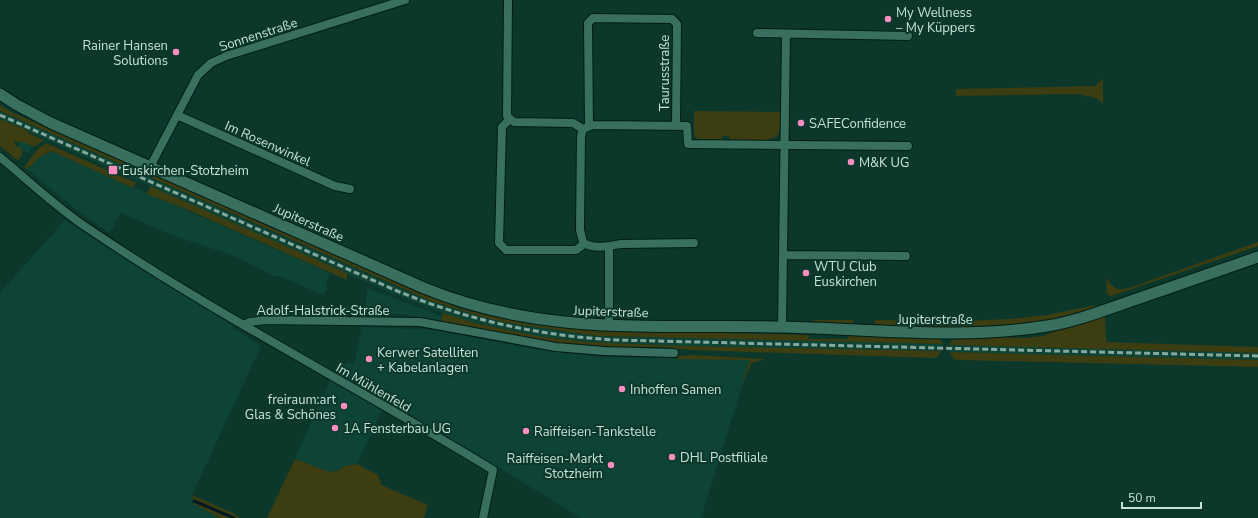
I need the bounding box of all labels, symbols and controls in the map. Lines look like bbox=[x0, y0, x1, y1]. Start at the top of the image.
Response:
place label: My Wellness – My Küppers bbox=[896, 4, 975, 37]
street label: Sonnenstraße bbox=[217, 14, 300, 56]
marker: My Wellness – My Küppers bbox=[883, 14, 893, 24]
street label: Taurusstraße bbox=[656, 35, 674, 111]
place label: Rainer Hansen Solutions bbox=[82, 37, 168, 70]
marker: Rainer Hansen Solutions bbox=[171, 47, 181, 57]
place label: SAFEConfidence bbox=[809, 115, 906, 133]
street label: Im Rosenwinkel bbox=[222, 117, 314, 171]
marker: SAFEConfidence bbox=[796, 118, 806, 128]
place label: M&K UG bbox=[859, 154, 910, 172]
marker: M&K UG bbox=[846, 157, 856, 167]
place label: Euskirchen-Stotzheim bbox=[122, 162, 249, 180]
marker: Euskirchen-Stotzheim bbox=[107, 164, 119, 176]
street label: Jupiterstraße bbox=[270, 199, 347, 246]
place label: WTU Club Euskirchen bbox=[814, 258, 877, 291]
marker: WTU Club Euskirchen bbox=[801, 268, 811, 278]
street label: Adolf-Halstrick-Straße bbox=[257, 302, 390, 320]
street label: Jupiterstraße bbox=[572, 302, 649, 322]
street label: Jupiterstraße bbox=[896, 311, 973, 329]
place label: Kerwer Satelliten + Kabelanlagen bbox=[377, 344, 478, 377]
marker: Kerwer Satelliten + Kabelanlagen bbox=[364, 354, 374, 364]
street label: Im Mühlenfeld bbox=[333, 359, 414, 417]
place label: Inhoffen Samen bbox=[630, 381, 721, 399]
marker: Inhoffen Samen bbox=[617, 384, 627, 394]
place label: freiraum:art Glas & Schönes bbox=[245, 391, 336, 424]
marker: freiraum:art Glas & Schönes bbox=[339, 401, 349, 411]
place label: 1A Fensterbau UG bbox=[343, 420, 451, 438]
marker: 1A Fensterbau UG bbox=[330, 423, 340, 433]
place label: Raiffeisen-Tankstelle bbox=[534, 423, 656, 441]
marker: Raiffeisen-Tankstelle bbox=[521, 426, 531, 436]
place label: DHL Postfiliale bbox=[680, 449, 768, 467]
place label: Raiffeisen-Markt Stotzheim bbox=[507, 450, 603, 483]
marker: DHL Postfiliale bbox=[667, 452, 677, 462]
marker: Raiffeisen-Markt Stotzheim bbox=[606, 460, 616, 470]
scale bar bbox=[1122, 484, 1201, 510]
text: 50 m bbox=[1128, 490, 1156, 506]

